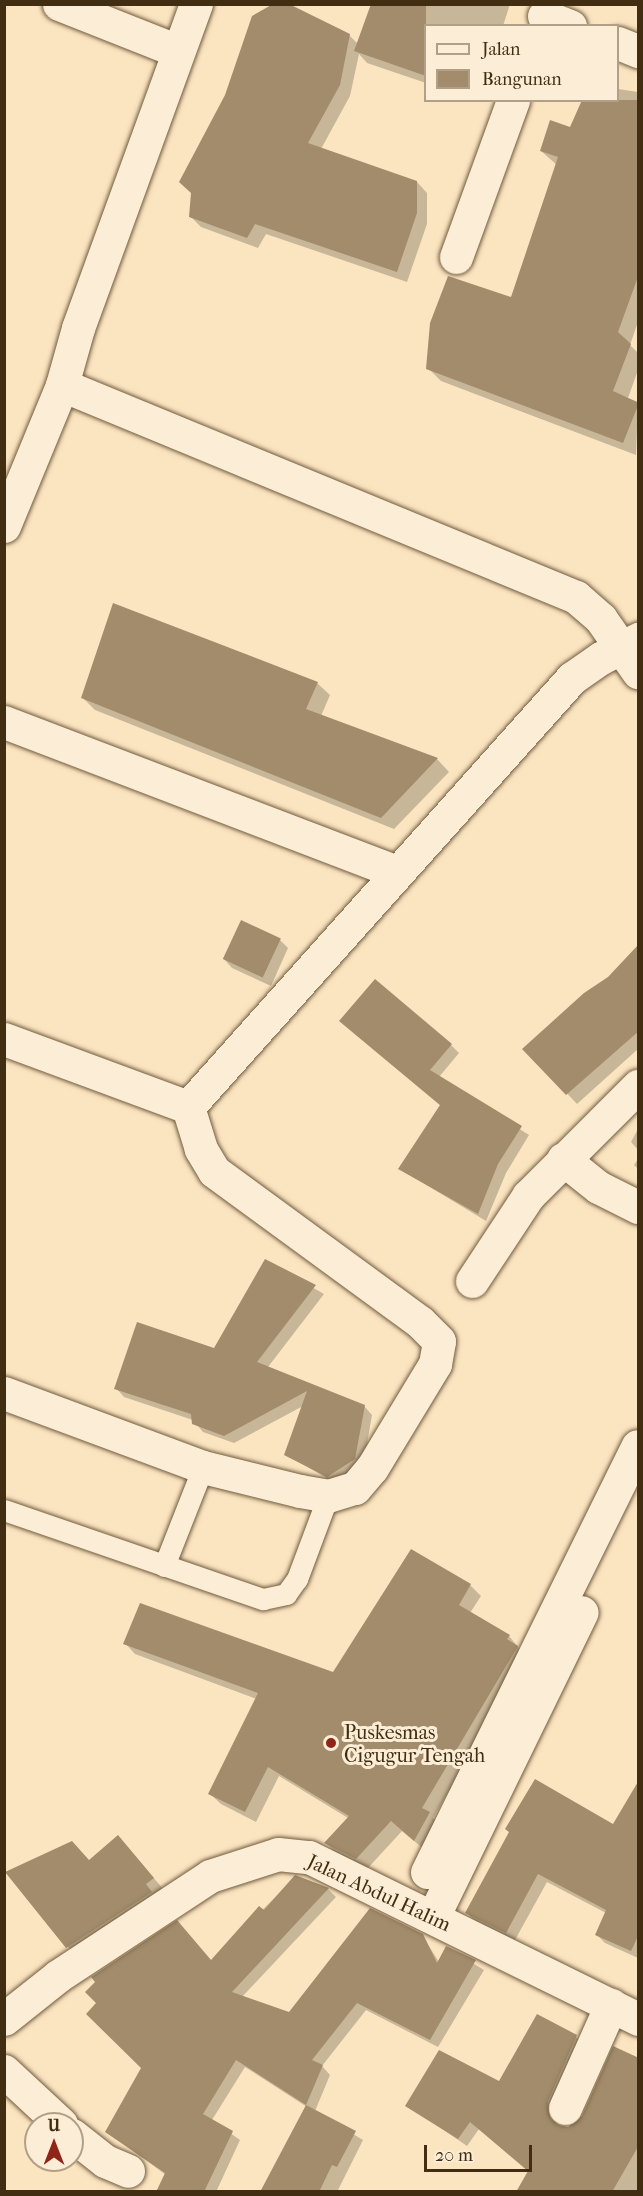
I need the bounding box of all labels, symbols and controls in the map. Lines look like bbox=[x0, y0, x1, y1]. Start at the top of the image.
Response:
legend bbox=[424, 24, 619, 102]
text: Jalan bbox=[482, 39, 520, 60]
text: Bangunan bbox=[482, 69, 562, 90]
place label: Puskesmas Cigugur Tengah bbox=[344, 1720, 485, 1767]
marker: Puskesmas Cigugur Tengah bbox=[322, 1734, 340, 1752]
street label: Jalan Abdul Halim bbox=[303, 1849, 455, 1937]
north arrow bbox=[24, 2112, 84, 2172]
text: U bbox=[48, 2116, 60, 2135]
scale bar bbox=[427, 2133, 535, 2171]
text: 20 m bbox=[435, 2145, 473, 2166]

